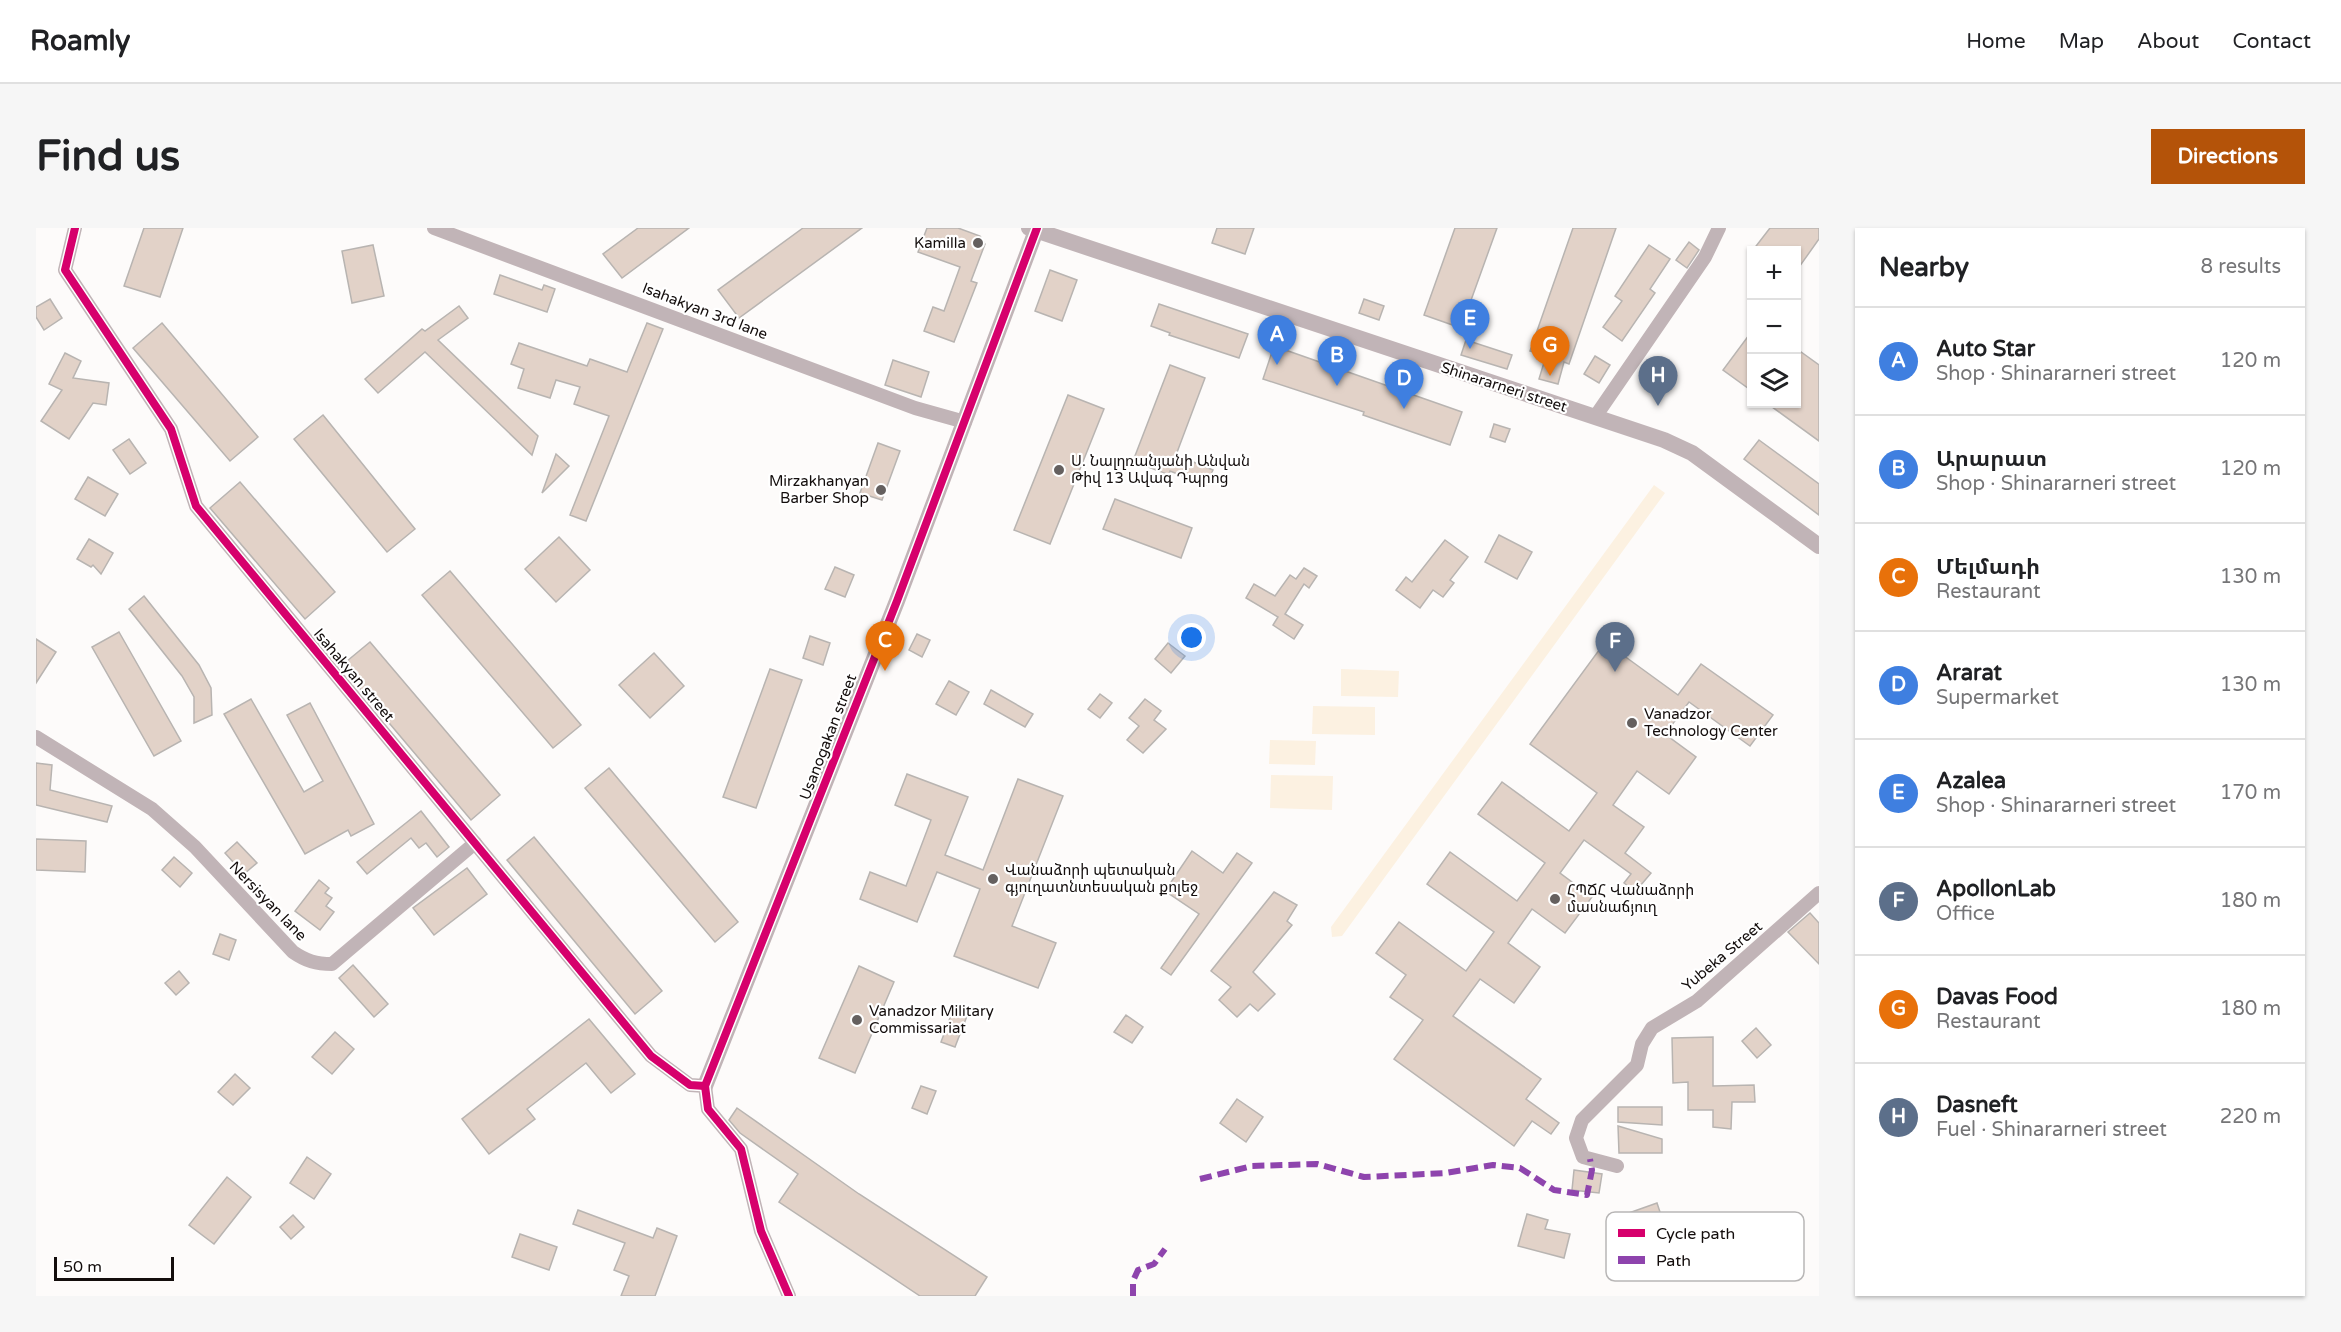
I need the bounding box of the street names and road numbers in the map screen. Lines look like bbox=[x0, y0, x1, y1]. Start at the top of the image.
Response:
street label: Isahakyan 3rd lane bbox=[640, 279, 770, 343]
street label: Shinararneri street bbox=[1439, 358, 1570, 416]
street label: Isahakyan street bbox=[310, 625, 398, 725]
street label: Usanogakan street bbox=[796, 671, 860, 803]
street label: Nersisyan lane bbox=[226, 858, 310, 944]
street label: Yubeka Street bbox=[1678, 917, 1766, 995]

